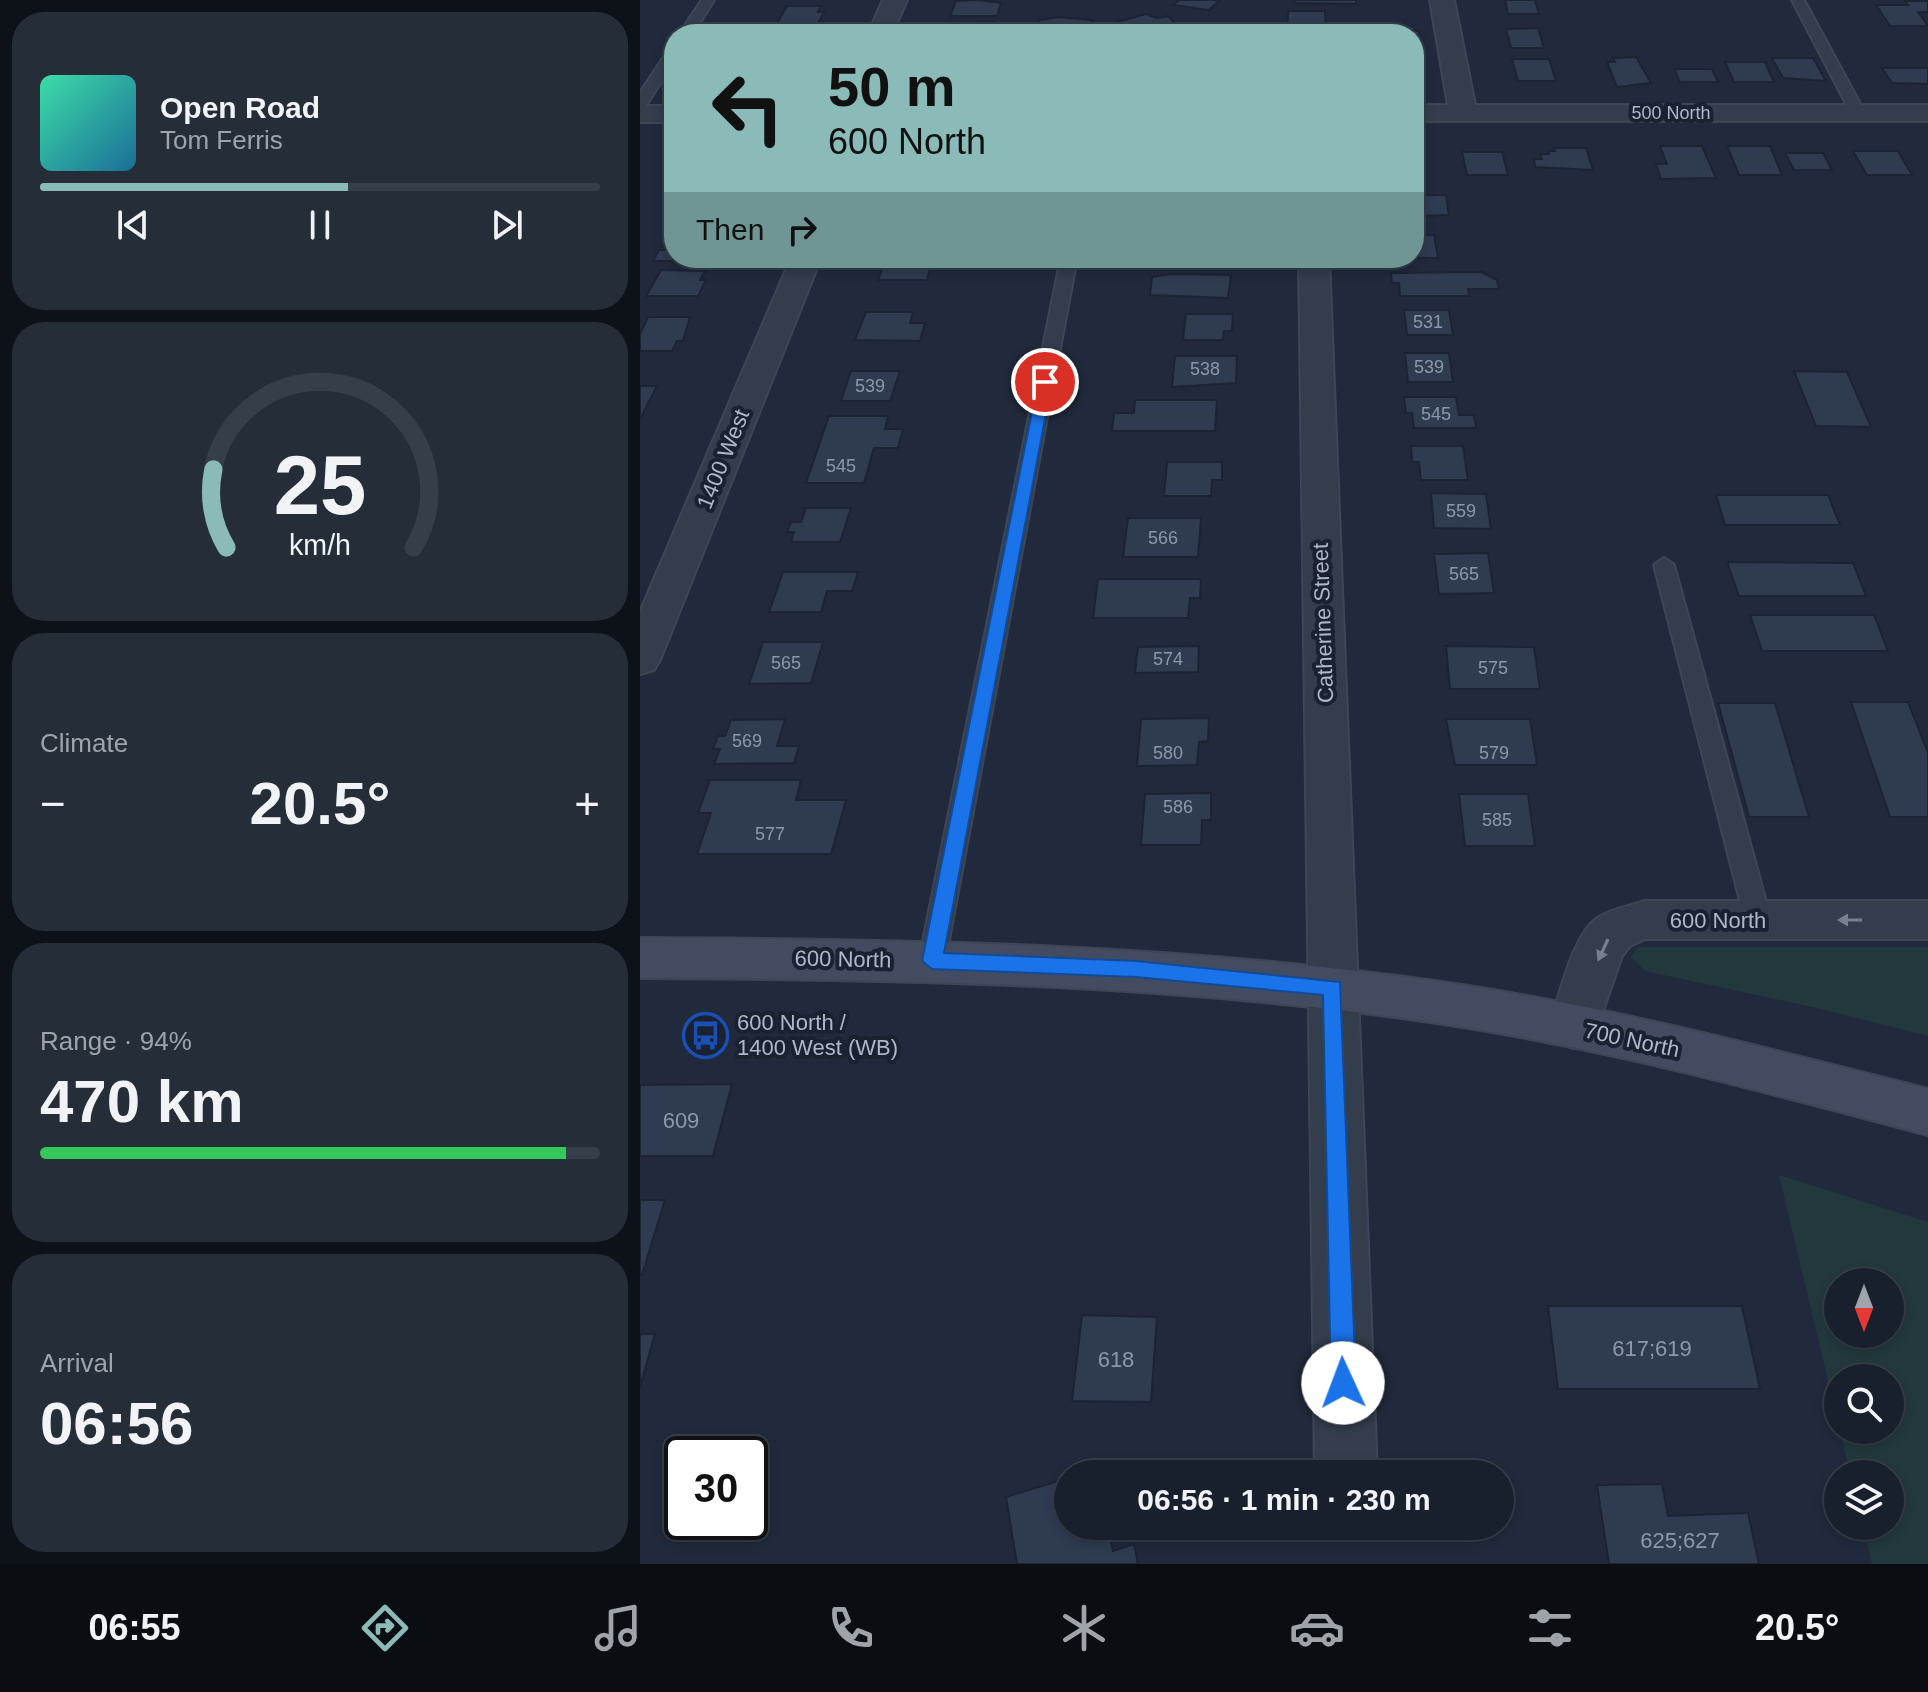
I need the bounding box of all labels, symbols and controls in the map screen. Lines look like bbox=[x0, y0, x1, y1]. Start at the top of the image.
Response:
text: 50 m bbox=[828, 55, 956, 118]
icon: left bbox=[696, 56, 800, 160]
text: Open Road bbox=[160, 91, 320, 124]
street label: 500 North bbox=[1631, 103, 1711, 123]
text: 600 North bbox=[828, 121, 986, 162]
text: Tom Ferris bbox=[160, 125, 283, 155]
icon: previous bbox=[111, 203, 155, 247]
icon: pause bbox=[298, 203, 342, 247]
icon: next bbox=[485, 203, 529, 247]
icon: right bbox=[780, 208, 824, 252]
text: Then bbox=[696, 213, 764, 246]
house number: 531 bbox=[1413, 312, 1443, 332]
pin bbox=[1011, 348, 1079, 416]
house number: 539 bbox=[1414, 357, 1444, 377]
house number: 538 bbox=[1190, 359, 1220, 379]
icon: arrive bbox=[1023, 360, 1067, 404]
house number: 539 bbox=[855, 376, 885, 396]
house number: 545 bbox=[1421, 404, 1451, 424]
street label: 1400 West bbox=[692, 406, 754, 512]
text: 25 bbox=[274, 438, 366, 531]
house number: 545 bbox=[826, 456, 856, 476]
house number: 559 bbox=[1446, 501, 1476, 521]
house number: 566 bbox=[1148, 528, 1178, 548]
text: km/h bbox=[289, 529, 351, 561]
street label: Catherine Street bbox=[1308, 543, 1338, 703]
house number: 565 bbox=[1449, 564, 1479, 584]
house number: 574 bbox=[1153, 649, 1183, 669]
house number: 565 bbox=[771, 653, 801, 673]
house number: 575 bbox=[1478, 658, 1508, 678]
text: Climate bbox=[40, 728, 128, 758]
house number: 569 bbox=[732, 731, 762, 751]
house number: 580 bbox=[1153, 743, 1183, 763]
house number: 579 bbox=[1479, 743, 1509, 763]
text: 20.5° bbox=[250, 770, 390, 837]
text: − bbox=[40, 779, 66, 828]
text: + bbox=[574, 779, 600, 828]
house number: 586 bbox=[1163, 797, 1193, 817]
house number: 585 bbox=[1482, 810, 1512, 830]
house number: 577 bbox=[755, 824, 785, 844]
street label: 600 North bbox=[1670, 908, 1766, 933]
one-way arrow bbox=[1837, 914, 1862, 926]
one-way arrow bbox=[1596, 938, 1610, 961]
street label: 600 North bbox=[794, 946, 892, 972]
place label: 600 North / 1400 West (WB) bbox=[737, 1010, 898, 1060]
bus stop icon: 600 North / 1400 West (WB) bbox=[682, 1011, 730, 1059]
street label: 700 North bbox=[1582, 1018, 1682, 1062]
text: Range · 94% bbox=[40, 1026, 192, 1056]
text: 470 km bbox=[40, 1068, 244, 1135]
house number: 609 bbox=[663, 1108, 699, 1133]
north arrow bbox=[1824, 1268, 1904, 1348]
map controls bbox=[1824, 1268, 1904, 1540]
house number: 617;619 bbox=[1612, 1336, 1692, 1361]
position arrow bbox=[1301, 1341, 1385, 1425]
house number: 618 bbox=[1098, 1347, 1134, 1372]
text: Arrival bbox=[40, 1348, 114, 1378]
button: search bbox=[1824, 1364, 1904, 1444]
text: 06:56 bbox=[40, 1390, 193, 1457]
speed limit sign: 30 bbox=[664, 1436, 768, 1540]
button: layers bbox=[1824, 1460, 1904, 1540]
text: 06:56 · 1 min · 230 m bbox=[1137, 1483, 1431, 1516]
house number: 625;627 bbox=[1640, 1528, 1720, 1553]
icon: directions bbox=[357, 1600, 413, 1656]
icon: music bbox=[590, 1600, 646, 1656]
icon: phone bbox=[823, 1600, 879, 1656]
icon: climate bbox=[1056, 1600, 1112, 1656]
icon: car bbox=[1289, 1600, 1345, 1656]
icon: filters bbox=[1522, 1600, 1578, 1656]
text: 06:55 bbox=[88, 1607, 181, 1648]
text: 20.5° bbox=[1755, 1607, 1839, 1648]

